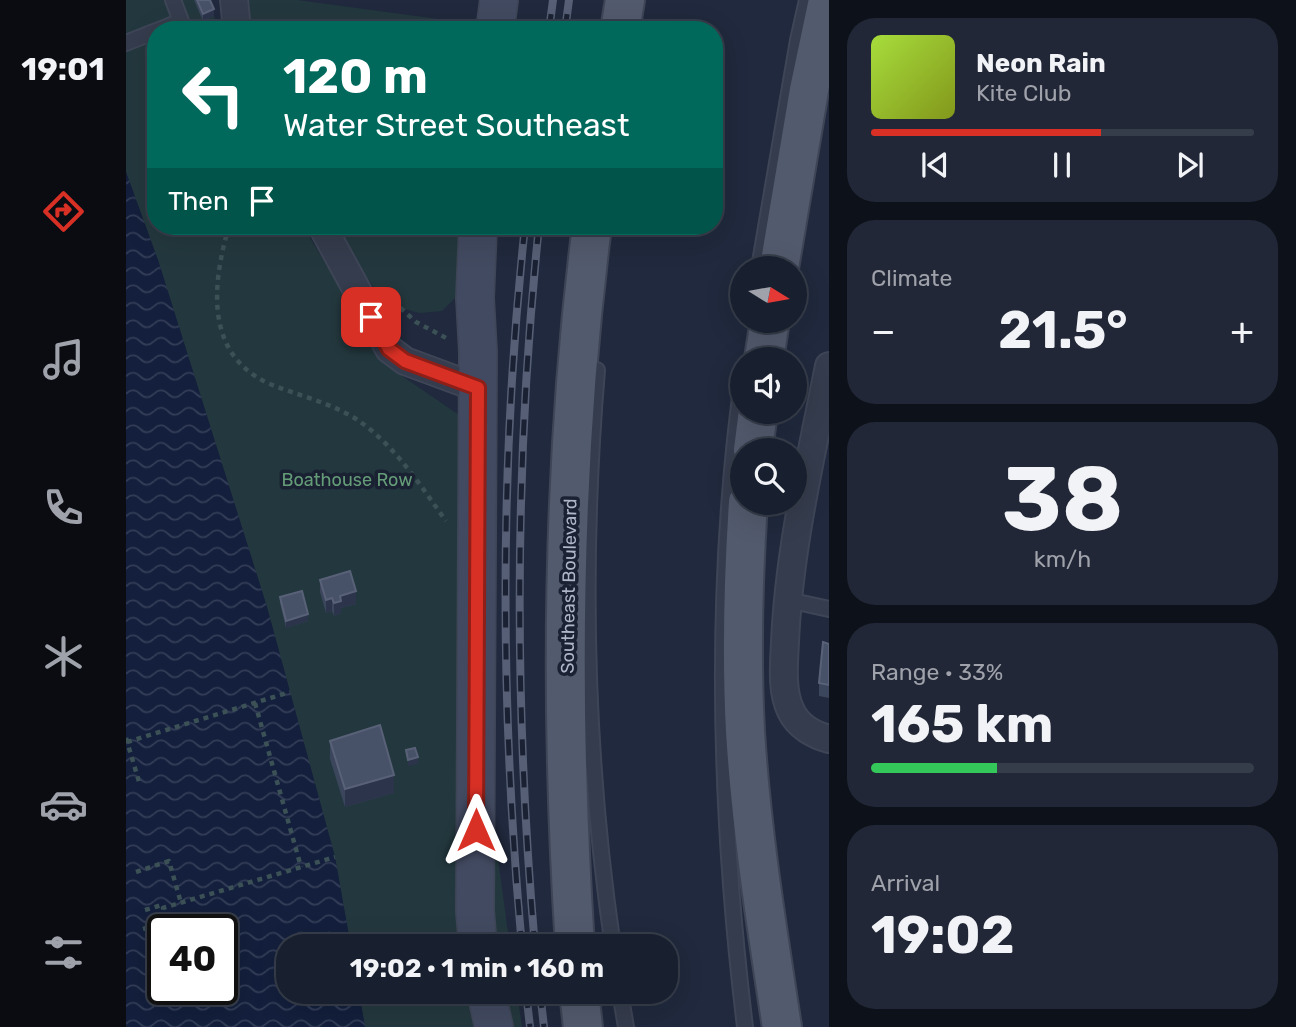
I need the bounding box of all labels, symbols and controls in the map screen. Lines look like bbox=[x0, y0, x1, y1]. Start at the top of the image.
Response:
text: 120 m bbox=[283, 47, 428, 105]
text: Neon Rain bbox=[976, 48, 1106, 79]
icon: left bbox=[168, 49, 259, 140]
text: 19:01 bbox=[21, 50, 105, 88]
text: Kite Club bbox=[976, 79, 1071, 107]
text: Water Street Southeast bbox=[283, 106, 629, 144]
icon: previous bbox=[916, 146, 954, 184]
icon: pause bbox=[1043, 146, 1081, 184]
icon: next bbox=[1171, 146, 1209, 184]
icon: arrive bbox=[243, 182, 281, 220]
text: Then bbox=[168, 186, 229, 217]
icon: directions bbox=[39, 187, 88, 236]
north arrow bbox=[730, 256, 807, 332]
map controls bbox=[730, 256, 807, 515]
text: Climate bbox=[871, 264, 952, 292]
pin bbox=[341, 287, 401, 347]
icon: arrive bbox=[352, 298, 390, 336]
text: 21.5° bbox=[998, 299, 1128, 361]
text: − bbox=[871, 308, 896, 354]
text: + bbox=[1230, 308, 1254, 354]
icon: music bbox=[39, 335, 88, 384]
button: sound bbox=[730, 347, 807, 424]
button: search bbox=[730, 438, 807, 515]
text: 38 bbox=[1002, 445, 1123, 553]
park label: Boathouse Row bbox=[281, 469, 413, 491]
icon: phone bbox=[39, 483, 88, 532]
street label: Southeast Boulevard bbox=[556, 498, 582, 674]
text: km/h bbox=[1034, 545, 1091, 573]
icon: climate bbox=[39, 632, 88, 681]
text: Range · 33% bbox=[871, 658, 1003, 686]
text: 165 km bbox=[871, 693, 1053, 755]
icon: car bbox=[39, 780, 88, 829]
position arrow bbox=[439, 793, 513, 867]
text: Arrival bbox=[871, 869, 940, 897]
text: 19:02 bbox=[871, 904, 1015, 966]
speed limit sign: 40 bbox=[147, 914, 238, 1005]
icon: filters bbox=[39, 928, 88, 977]
text: 19:02 · 1 min · 160 m bbox=[350, 953, 604, 984]

